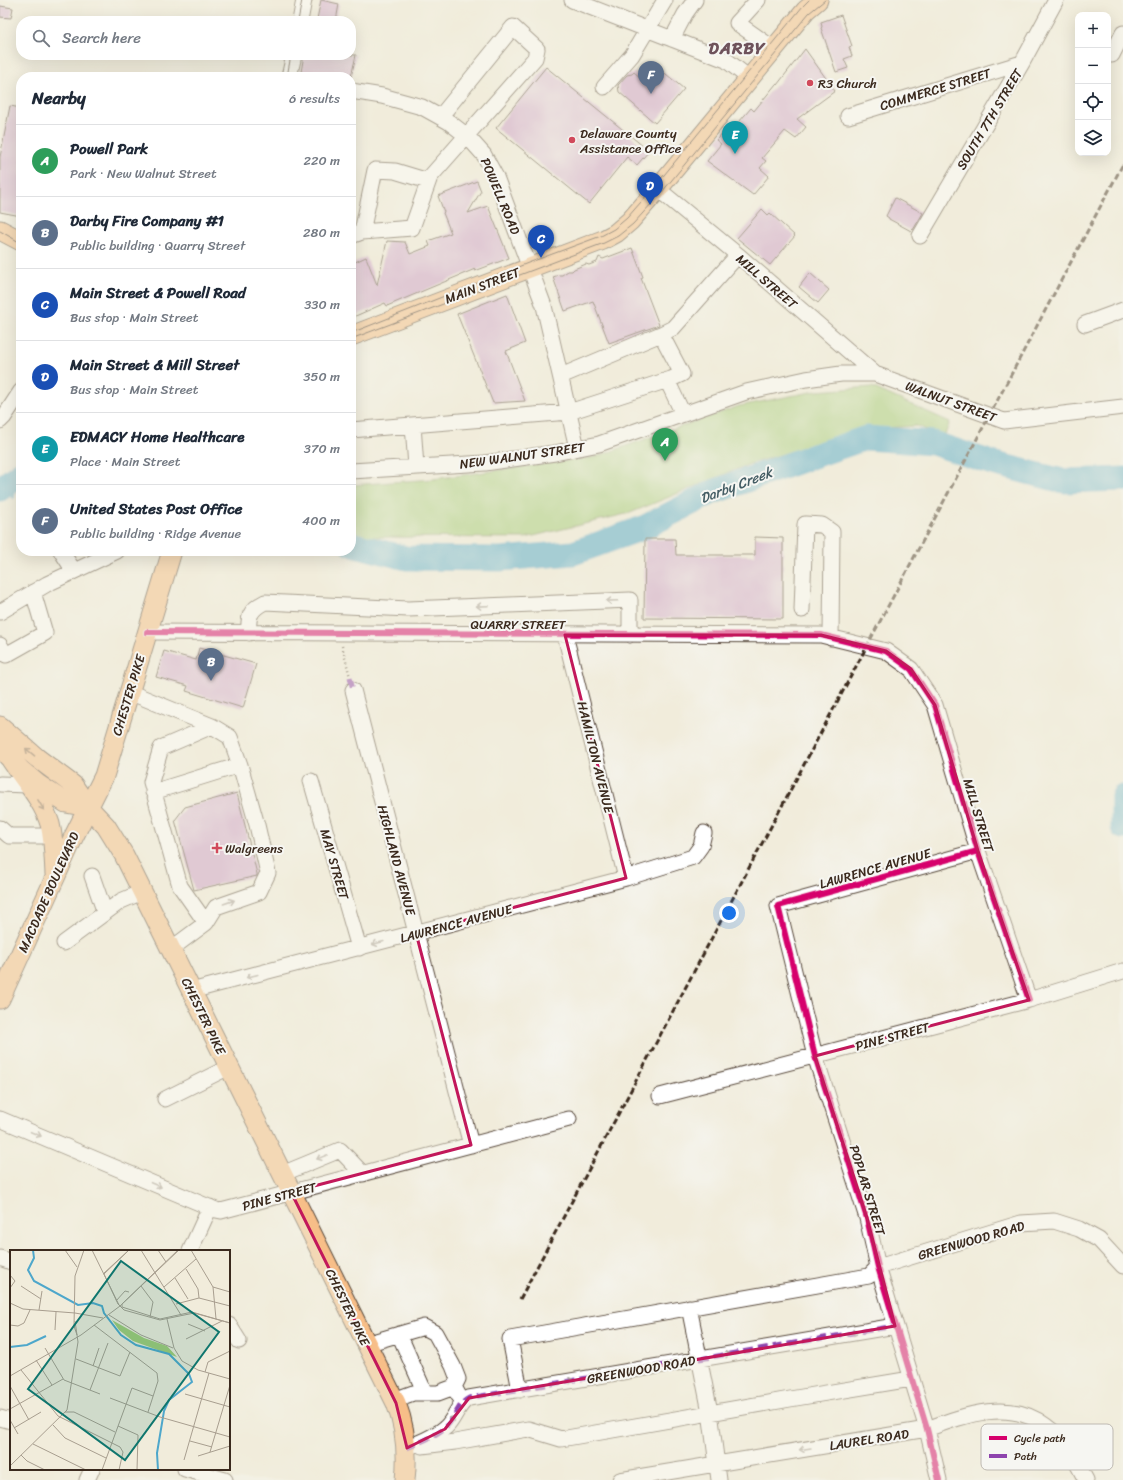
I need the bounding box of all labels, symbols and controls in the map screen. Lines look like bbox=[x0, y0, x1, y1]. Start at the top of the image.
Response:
map controls bbox=[1075, 12, 1111, 156]
button: + bbox=[1075, 12, 1111, 48]
search box bbox=[16, 16, 356, 60]
text: Search here bbox=[62, 25, 141, 51]
icon: search bbox=[30, 27, 52, 49]
district label: DARBY bbox=[709, 33, 766, 63]
button: − bbox=[1075, 48, 1111, 84]
pin: F bbox=[638, 61, 664, 94]
street label: COMMERCE STREET bbox=[877, 61, 995, 117]
street label: SOUTH 7TH STREET bbox=[950, 63, 1030, 174]
place label: R3 Church bbox=[818, 72, 877, 95]
marker: R3 Church bbox=[805, 78, 815, 88]
text: Nearby bbox=[32, 83, 86, 113]
button: locate bbox=[1075, 84, 1111, 120]
text: 6 results bbox=[289, 87, 340, 110]
button: layers bbox=[1075, 120, 1111, 156]
pin: E bbox=[722, 121, 748, 154]
place label: Delaware County Assistance Office bbox=[579, 122, 682, 160]
marker: Delaware County Assistance Office bbox=[567, 135, 577, 145]
text: Powell Park bbox=[70, 136, 148, 162]
text: A bbox=[41, 149, 49, 172]
text: 220 m bbox=[303, 149, 340, 172]
street label: POWELL ROAD bbox=[474, 154, 527, 239]
text: Park · New Walnut Street bbox=[70, 162, 217, 185]
pin: D bbox=[637, 172, 663, 205]
text: Darby Fire Company #1 bbox=[70, 208, 224, 234]
text: B bbox=[41, 221, 49, 244]
text: 280 m bbox=[303, 221, 340, 244]
pin: C bbox=[528, 225, 554, 258]
text: Public building · Quarry Street bbox=[70, 234, 245, 257]
street label: MILL STREET bbox=[731, 248, 803, 315]
street label: MAIN STREET bbox=[441, 260, 524, 310]
text: Main Street & Powell Road bbox=[70, 280, 246, 306]
text: C bbox=[41, 293, 49, 316]
text: 330 m bbox=[304, 293, 340, 316]
text: Bus stop · Main Street bbox=[70, 306, 198, 329]
text: Main Street & Mill Street bbox=[70, 352, 239, 378]
text: D bbox=[41, 365, 49, 388]
text: 350 m bbox=[303, 365, 340, 388]
street label: WALNUT STREET bbox=[902, 374, 1001, 429]
text: Bus stop · Main Street bbox=[70, 378, 198, 401]
text: EDMACY Home Healthcare bbox=[70, 424, 244, 450]
pin: A bbox=[652, 428, 678, 461]
street label: NEW WALNUT STREET bbox=[458, 435, 587, 476]
text: E bbox=[41, 437, 49, 460]
text: 370 m bbox=[304, 437, 340, 460]
text: Place · Main Street bbox=[70, 450, 180, 473]
water label: Darby Creek bbox=[696, 460, 777, 511]
text: United States Post Office bbox=[70, 496, 242, 522]
text: F bbox=[41, 509, 49, 532]
text: 400 m bbox=[302, 509, 340, 532]
text: Public building · Ridge Avenue bbox=[70, 522, 241, 545]
one-way arrow bbox=[606, 597, 619, 604]
one-way arrow bbox=[476, 602, 489, 610]
street label: QUARRY STREET bbox=[471, 613, 567, 636]
pin: B bbox=[198, 648, 224, 681]
street label: CHESTER PIKE bbox=[105, 651, 152, 739]
street label: HAMILTON AVENUE bbox=[570, 699, 621, 816]
one-way arrow bbox=[25, 747, 35, 756]
street label: MILL STREET bbox=[956, 776, 1001, 855]
one-way arrow bbox=[37, 799, 45, 811]
street label: HIGHLAND AVENUE bbox=[371, 802, 423, 919]
street label: MAY STREET bbox=[313, 826, 356, 904]
street label: MACDADE BOULEVARD bbox=[11, 828, 86, 956]
place label: Walgreens bbox=[225, 837, 283, 860]
street label: LAWRENCE AVENUE bbox=[817, 841, 934, 895]
marker: Walgreens bbox=[212, 843, 222, 853]
street label: LAWRENCE AVENUE bbox=[397, 897, 516, 950]
one-way arrow bbox=[222, 898, 234, 906]
your location bbox=[719, 903, 739, 923]
one-way arrow bbox=[372, 940, 385, 947]
one-way arrow bbox=[246, 972, 259, 980]
street label: CHESTER PIKE bbox=[175, 974, 233, 1060]
street label: PINE STREET bbox=[853, 1015, 933, 1057]
one-way arrow bbox=[29, 1131, 41, 1138]
street label: POPLAR STREET bbox=[843, 1142, 893, 1239]
one-way arrow bbox=[316, 1154, 328, 1162]
street label: PINE STREET bbox=[240, 1175, 320, 1217]
one-way arrow bbox=[149, 1181, 161, 1189]
street label: GREENWOOD ROAD bbox=[915, 1214, 1027, 1267]
inset map bbox=[10, 1250, 230, 1470]
street label: CHESTER PIKE bbox=[319, 1265, 377, 1351]
one-way arrow bbox=[845, 1329, 858, 1337]
street label: GREENWOOD ROAD bbox=[585, 1349, 697, 1390]
one-way arrow bbox=[717, 1351, 730, 1359]
one-way arrow bbox=[561, 1377, 574, 1385]
one-way arrow bbox=[447, 1415, 455, 1426]
street label: LAUREL ROAD bbox=[828, 1422, 911, 1457]
legend bbox=[981, 1424, 1113, 1470]
text: Cycle path bbox=[1014, 1429, 1066, 1448]
one-way arrow bbox=[799, 1445, 812, 1453]
text: Path bbox=[1014, 1447, 1037, 1466]

